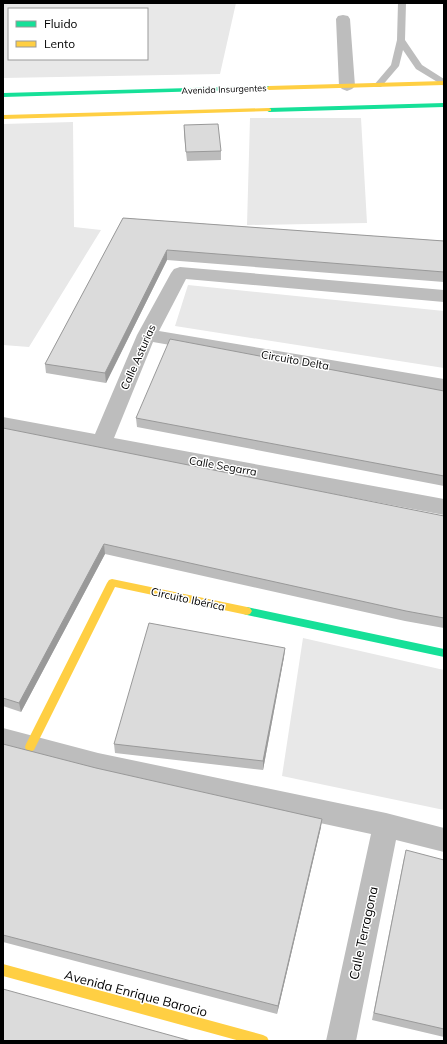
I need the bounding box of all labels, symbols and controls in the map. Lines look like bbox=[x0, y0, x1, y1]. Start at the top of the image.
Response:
legend bbox=[8, 8, 148, 60]
text: Fluido bbox=[44, 16, 78, 31]
text: Lento bbox=[44, 36, 75, 51]
street label: Avenida Insurgentes bbox=[181, 82, 267, 96]
street label: Calle Asturias bbox=[117, 322, 159, 392]
street label: Circuito Delta bbox=[260, 347, 330, 373]
street label: Calle Segarra bbox=[188, 453, 258, 479]
street label: Circuito Ibérica bbox=[150, 584, 226, 614]
street label: Calle Terragona bbox=[345, 885, 381, 981]
street label: Avenida Enrique Barocio bbox=[63, 966, 209, 1020]

